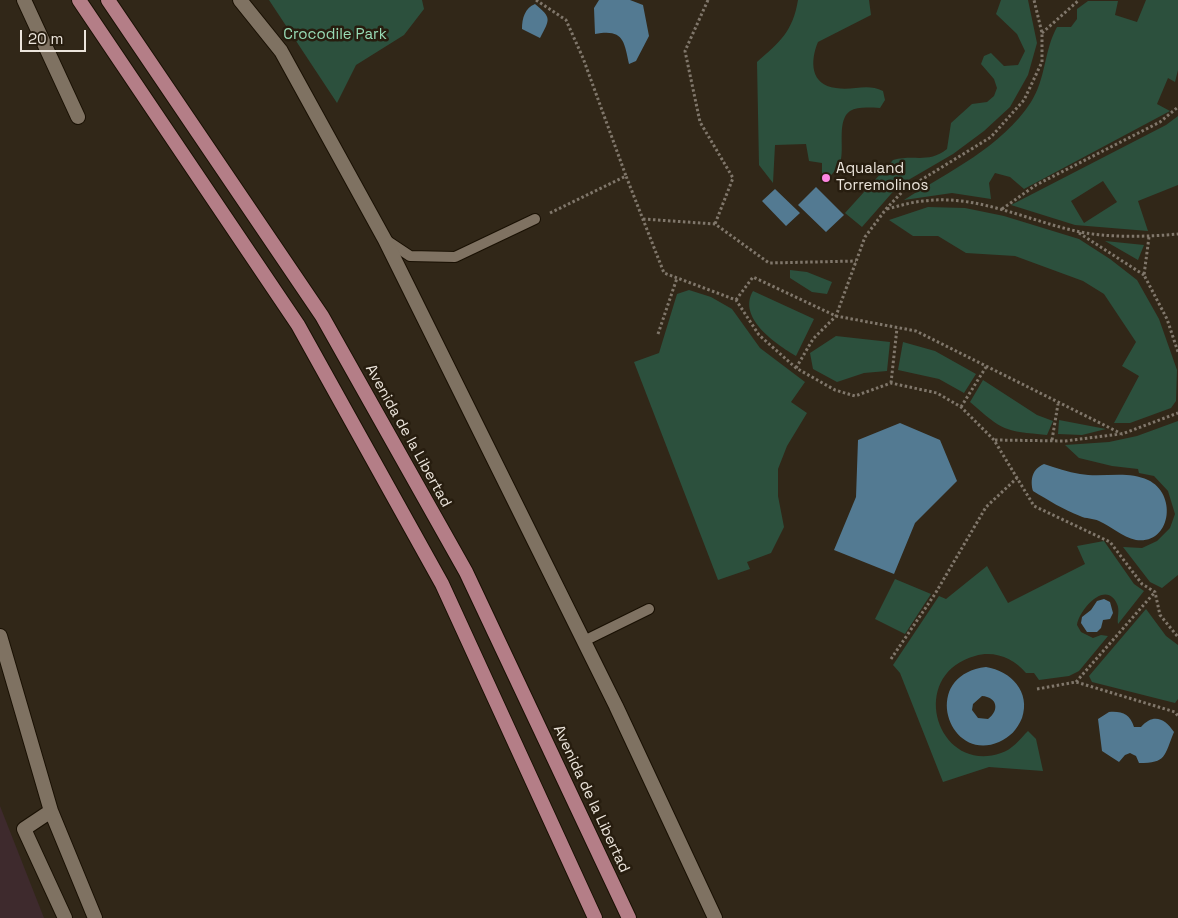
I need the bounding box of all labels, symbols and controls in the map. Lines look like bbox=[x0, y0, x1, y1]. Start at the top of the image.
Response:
scale bar bbox=[22, 20, 89, 52]
park label: Crocodile Park bbox=[283, 26, 387, 44]
text: 20 m bbox=[28, 29, 63, 48]
place label: Aqualand Torremolinos bbox=[836, 160, 928, 195]
marker: Aqualand Torremolinos bbox=[820, 172, 832, 184]
street label: Avenida de la Libertad bbox=[361, 361, 455, 511]
street label: Avenida de la Libertad bbox=[549, 723, 633, 875]

